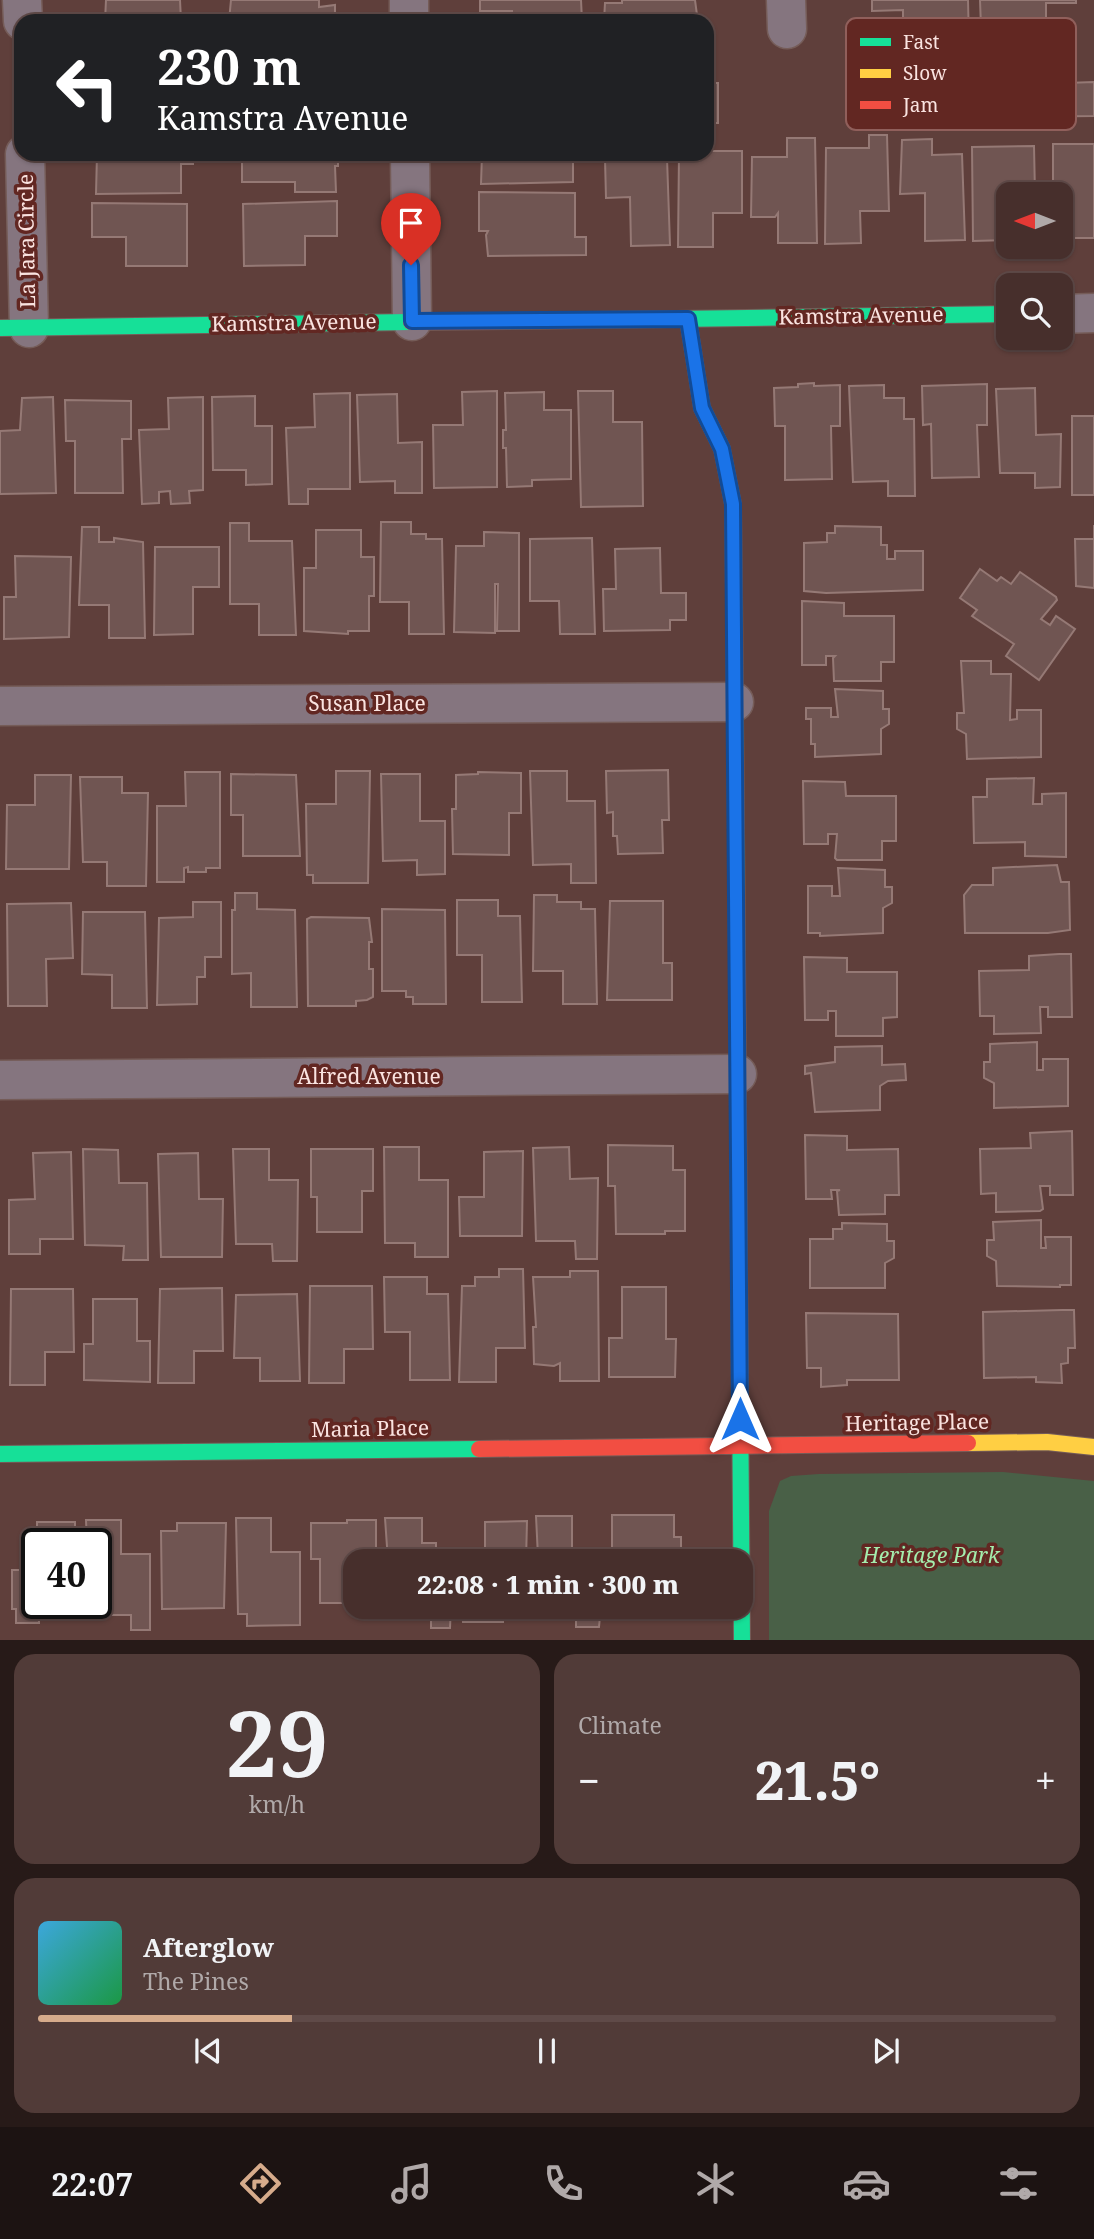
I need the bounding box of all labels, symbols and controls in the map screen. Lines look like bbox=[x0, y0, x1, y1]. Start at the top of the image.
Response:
legend bbox=[846, 18, 1076, 130]
text: Fast bbox=[903, 29, 940, 55]
text: 230 m bbox=[157, 33, 301, 99]
icon: left bbox=[42, 42, 133, 133]
text: Slow bbox=[903, 60, 947, 86]
text: Jam bbox=[902, 92, 938, 118]
text: Kamstra Avenue bbox=[157, 96, 409, 139]
street label: La Jara Circle bbox=[11, 174, 41, 308]
north arrow bbox=[996, 182, 1073, 259]
map controls bbox=[996, 182, 1073, 350]
pin bbox=[381, 193, 441, 265]
icon: arrive bbox=[392, 204, 430, 242]
button: search bbox=[996, 273, 1073, 350]
street label: Kamstra Avenue bbox=[778, 300, 944, 330]
street label: Kamstra Avenue bbox=[211, 307, 377, 337]
street label: Susan Place bbox=[308, 689, 426, 717]
street label: Alfred Avenue bbox=[297, 1062, 441, 1090]
position arrow bbox=[703, 1382, 777, 1456]
street label: Heritage Place bbox=[845, 1407, 989, 1437]
street label: Maria Place bbox=[311, 1413, 429, 1443]
speed limit sign: 40 bbox=[21, 1528, 112, 1619]
park label: Heritage Park bbox=[861, 1541, 1001, 1569]
text: 22:08 · 1 min · 300 m bbox=[417, 1566, 679, 1602]
text: 29 bbox=[226, 1680, 328, 1804]
text: Climate bbox=[578, 1709, 662, 1741]
text: 21.5° bbox=[755, 1744, 880, 1815]
text: − bbox=[578, 1754, 600, 1806]
text: + bbox=[1035, 1754, 1056, 1806]
text: km/h bbox=[249, 1788, 305, 1820]
text: Afterglow bbox=[143, 1929, 274, 1965]
text: The Pines bbox=[143, 1965, 249, 1997]
icon: previous bbox=[189, 2032, 227, 2070]
icon: pause bbox=[528, 2032, 566, 2070]
icon: next bbox=[867, 2032, 905, 2070]
icon: directions bbox=[236, 2159, 285, 2208]
icon: music bbox=[387, 2159, 436, 2208]
icon: phone bbox=[539, 2159, 588, 2208]
icon: climate bbox=[691, 2159, 740, 2208]
icon: car bbox=[842, 2159, 891, 2208]
icon: filters bbox=[994, 2159, 1043, 2208]
text: 22:07 bbox=[51, 2162, 133, 2205]

